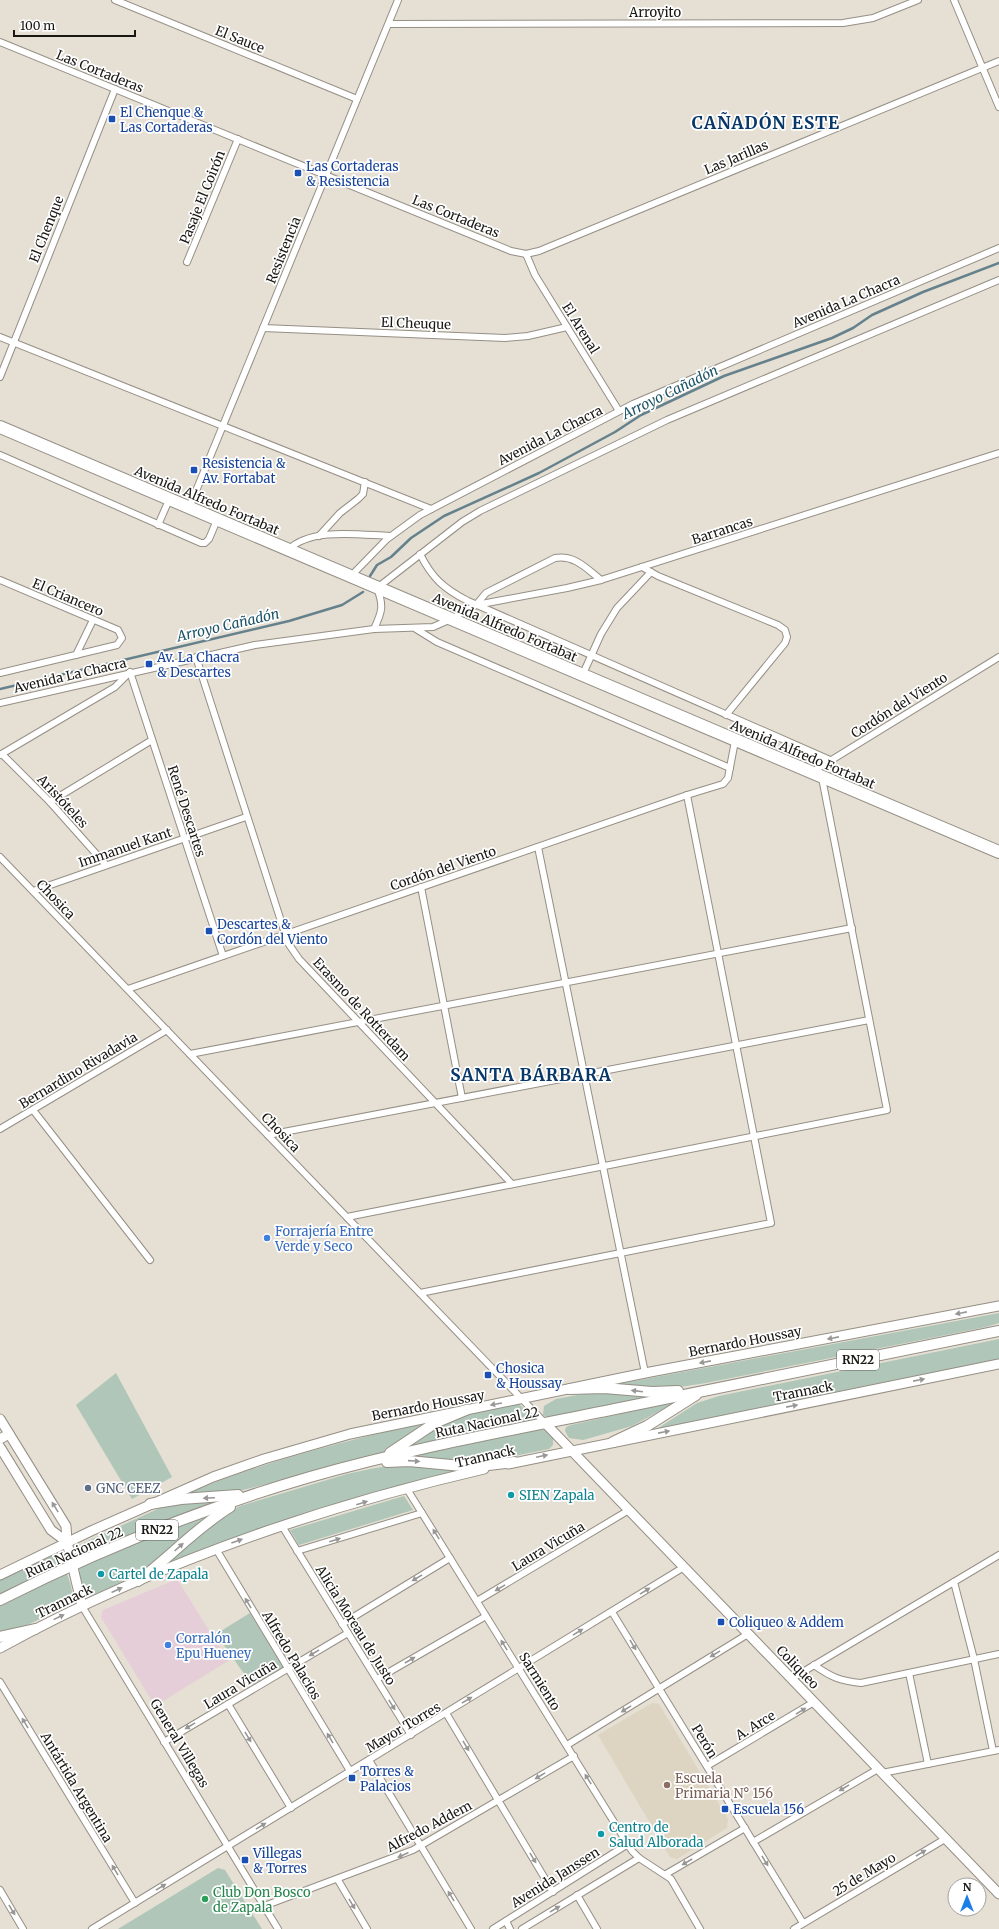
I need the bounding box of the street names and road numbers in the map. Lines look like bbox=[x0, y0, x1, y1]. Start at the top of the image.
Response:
street label: Arroyito bbox=[628, 4, 681, 21]
street label: El Sauce bbox=[213, 22, 267, 57]
street label: Las Cortaderas bbox=[54, 46, 146, 97]
street label: Las Jarillas bbox=[702, 136, 771, 179]
street label: Pasaje El Coirón bbox=[176, 147, 229, 247]
street label: Las Cortaderas bbox=[410, 191, 502, 242]
street label: El Chenque bbox=[25, 193, 68, 265]
street label: Resistencia bbox=[262, 214, 305, 286]
street label: Avenida La Chacra bbox=[789, 271, 902, 332]
street label: El Arenal bbox=[558, 300, 603, 357]
street label: El Cheuque bbox=[381, 314, 451, 333]
street label: Avenida La Chacra bbox=[494, 402, 605, 470]
street label: Avenida Alfredo Fortabat bbox=[131, 462, 282, 539]
street label: Barrancas bbox=[690, 513, 755, 548]
street label: El Criancero bbox=[30, 575, 106, 620]
street label: Avenida Alfredo Fortabat bbox=[429, 589, 580, 666]
street label: Avenida La Chacra bbox=[11, 654, 128, 697]
street label: Cordón del Viento bbox=[848, 669, 951, 742]
street label: Avenida Alfredo Fortabat bbox=[727, 716, 878, 793]
street label: René Descartes bbox=[164, 763, 209, 859]
street label: Aristóteles bbox=[33, 770, 92, 832]
street label: Immanuel Kant bbox=[76, 824, 174, 871]
street label: Cordón del Viento bbox=[388, 842, 499, 895]
street label: Chosica bbox=[33, 876, 79, 923]
street label: Erasmo de Rotterdam bbox=[309, 954, 414, 1065]
street label: Bernardino Rivadavia bbox=[16, 1028, 140, 1112]
street label: Chosica bbox=[258, 1109, 304, 1156]
street label: Bernardo Houssay bbox=[687, 1322, 803, 1361]
road number: RN22 bbox=[837, 1350, 879, 1370]
street label: Trannack bbox=[772, 1377, 835, 1406]
street label: Bernardo Houssay bbox=[370, 1386, 486, 1425]
street label: Ruta Nacional 22 bbox=[434, 1403, 541, 1442]
street label: Trannack bbox=[454, 1441, 517, 1472]
street label: Laura Vicuña bbox=[509, 1518, 588, 1575]
road number: RN22 bbox=[136, 1520, 178, 1540]
street label: Ruta Nacional 22 bbox=[23, 1523, 126, 1582]
street label: Alicia Moreau de Justo bbox=[311, 1561, 400, 1689]
street label: Trannack bbox=[33, 1580, 96, 1622]
street label: Alfredo Palacios bbox=[258, 1607, 325, 1703]
street label: Coliqueo bbox=[773, 1642, 823, 1693]
street label: Sarmiento bbox=[515, 1649, 564, 1714]
street label: Laura Vicuña bbox=[201, 1656, 280, 1713]
street label: General Villegas bbox=[146, 1696, 213, 1791]
street label: Mayor Torres bbox=[363, 1698, 444, 1756]
street label: A. Arce bbox=[731, 1707, 778, 1744]
street label: Perón bbox=[688, 1721, 721, 1762]
street label: Antártida Argentina bbox=[36, 1728, 116, 1845]
street label: Alfredo Addem bbox=[383, 1797, 475, 1857]
street label: Avenida Janssen bbox=[507, 1843, 603, 1912]
street label: 25 de Mayo bbox=[830, 1849, 899, 1900]

